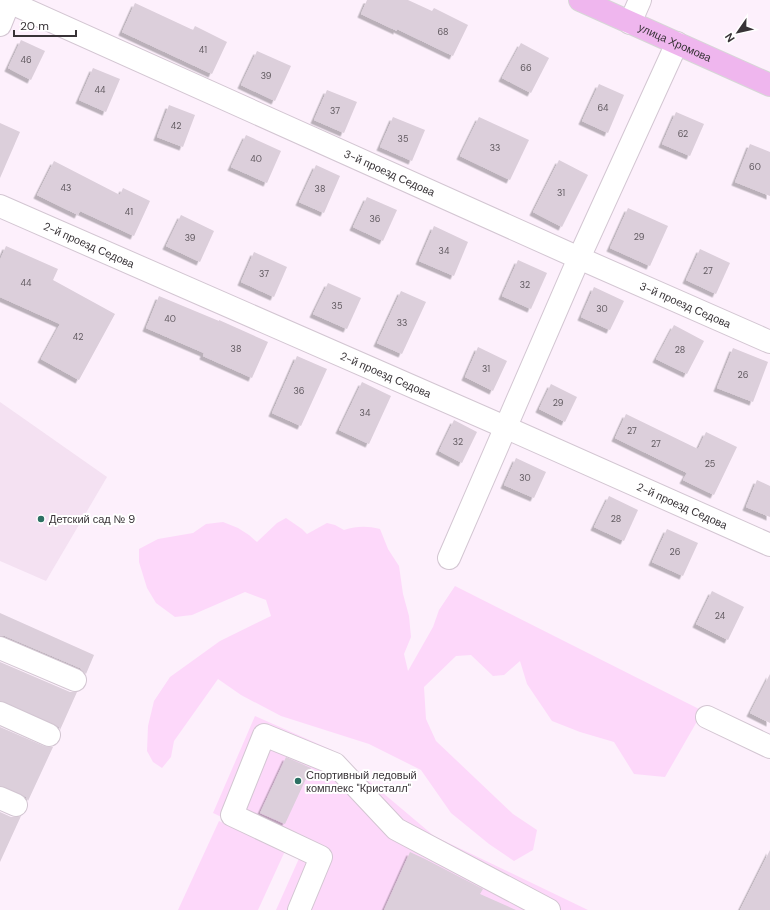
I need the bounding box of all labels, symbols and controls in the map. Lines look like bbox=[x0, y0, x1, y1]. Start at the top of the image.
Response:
scale bar bbox=[14, 12, 76, 38]
north arrow bbox=[718, 12, 758, 52]
text: 20 m bbox=[20, 18, 49, 34]
street label: улица Хромова bbox=[636, 20, 714, 65]
house number: 68 bbox=[437, 26, 449, 38]
text: N bbox=[722, 30, 738, 45]
house number: 41 bbox=[199, 44, 207, 56]
house number: 46 bbox=[20, 54, 32, 66]
house number: 66 bbox=[520, 62, 532, 74]
house number: 39 bbox=[261, 70, 272, 82]
house number: 44 bbox=[95, 84, 106, 96]
house number: 64 bbox=[597, 102, 609, 114]
house number: 37 bbox=[330, 105, 340, 117]
house number: 42 bbox=[171, 120, 181, 132]
house number: 62 bbox=[678, 128, 688, 140]
house number: 35 bbox=[398, 133, 408, 145]
house number: 33 bbox=[490, 142, 500, 154]
street label: 3-й проезд Седова bbox=[342, 146, 438, 200]
house number: 40 bbox=[250, 153, 262, 165]
house number: 60 bbox=[749, 161, 761, 173]
house number: 43 bbox=[61, 182, 71, 194]
house number: 38 bbox=[315, 183, 325, 195]
house number: 31 bbox=[557, 187, 565, 199]
house number: 41 bbox=[125, 206, 133, 218]
house number: 36 bbox=[370, 213, 381, 225]
street label: 2-й проезд Седова bbox=[41, 219, 137, 271]
house number: 29 bbox=[634, 231, 645, 243]
house number: 39 bbox=[185, 232, 196, 244]
house number: 34 bbox=[439, 245, 450, 257]
house number: 27 bbox=[703, 265, 713, 277]
house number: 37 bbox=[259, 268, 269, 280]
house number: 44 bbox=[21, 277, 32, 289]
house number: 32 bbox=[520, 279, 530, 291]
street label: 3-й проезд Седова bbox=[638, 279, 734, 331]
house number: 35 bbox=[332, 300, 342, 312]
house number: 30 bbox=[596, 303, 608, 315]
house number: 40 bbox=[164, 313, 176, 325]
house number: 33 bbox=[397, 317, 407, 329]
house number: 42 bbox=[73, 331, 83, 343]
house number: 38 bbox=[231, 343, 241, 355]
house number: 28 bbox=[675, 344, 685, 356]
street label: 2-й проезд Седова bbox=[338, 349, 434, 401]
house number: 31 bbox=[482, 363, 490, 375]
house number: 26 bbox=[738, 369, 749, 381]
house number: 36 bbox=[294, 385, 305, 397]
house number: 29 bbox=[553, 397, 564, 409]
house number: 34 bbox=[360, 407, 371, 419]
house number: 27 bbox=[627, 425, 637, 437]
house number: 32 bbox=[453, 436, 463, 448]
house number: 27 bbox=[651, 438, 661, 450]
house number: 25 bbox=[705, 458, 715, 470]
house number: 30 bbox=[519, 472, 531, 484]
street label: 2-й проезд Седова bbox=[634, 480, 730, 532]
place label: Детский сад № 9 bbox=[49, 512, 135, 526]
house number: 28 bbox=[611, 513, 621, 525]
marker: Детский сад № 9 bbox=[36, 514, 46, 524]
house number: 26 bbox=[670, 546, 681, 558]
house number: 24 bbox=[715, 610, 726, 622]
place label: Спортивный ледовый комплекс "Кристалл" bbox=[306, 768, 417, 795]
marker: Спортивный ледовый комплекс "Кристалл" bbox=[293, 776, 303, 786]

